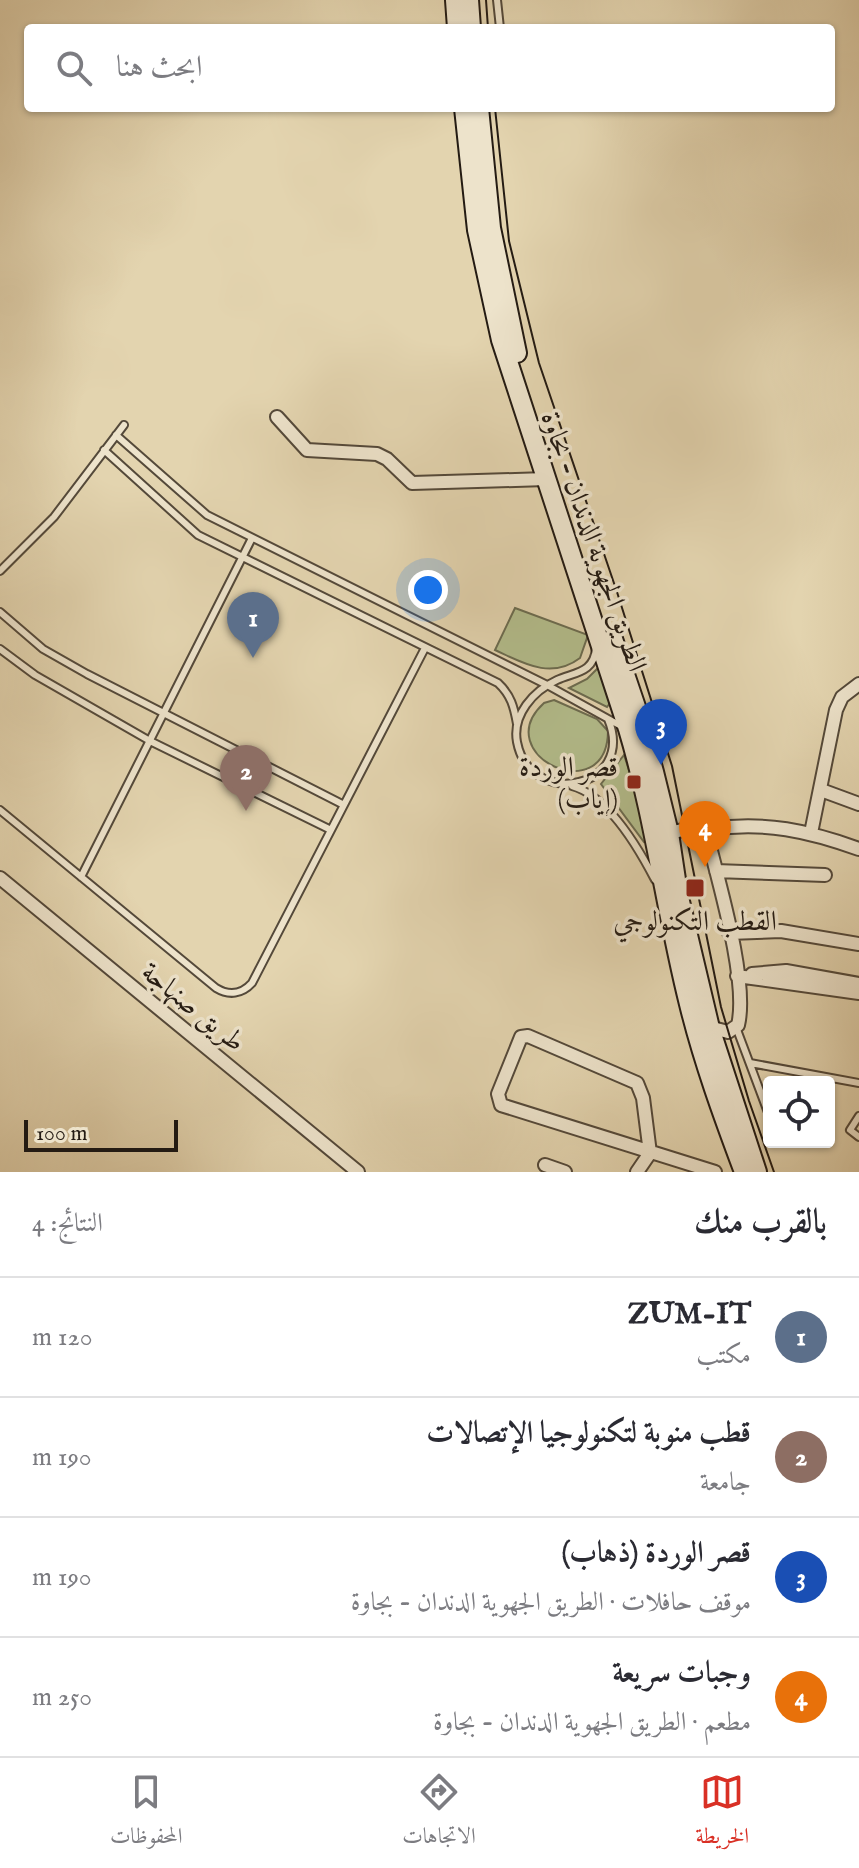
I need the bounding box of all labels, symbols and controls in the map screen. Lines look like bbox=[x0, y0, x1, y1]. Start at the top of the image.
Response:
search box bbox=[24, 24, 835, 112]
icon: search bbox=[52, 46, 96, 90]
text: ابحث هنا bbox=[116, 49, 203, 87]
street label: الطريق الجهوية الدندان - بجاوة bbox=[532, 407, 654, 676]
your location bbox=[408, 570, 448, 610]
pin: 1 bbox=[227, 592, 279, 658]
pin: 3 bbox=[635, 699, 687, 765]
pin: 2 bbox=[220, 745, 272, 811]
place label: قصر الوردة (إياب) bbox=[519, 751, 618, 818]
marker: قصر الوردة (إياب) bbox=[625, 773, 643, 791]
pin: 4 bbox=[679, 801, 731, 867]
marker: القطب التكنولوجي bbox=[684, 877, 706, 899]
place label: القطب التكنولوجي bbox=[613, 905, 777, 943]
street label: طريق صنهاجة bbox=[133, 955, 252, 1060]
map controls bbox=[763, 1076, 835, 1148]
button: locate bbox=[763, 1076, 835, 1148]
scale bar bbox=[24, 1116, 178, 1152]
text: 100 m bbox=[36, 1120, 88, 1148]
text: بالقرب منك bbox=[694, 1201, 827, 1244]
text: النتائج: 4 bbox=[32, 1207, 103, 1240]
text: ZUM-IT bbox=[628, 1296, 751, 1334]
text: 120 m bbox=[32, 1321, 92, 1354]
text: 1 bbox=[796, 1321, 806, 1354]
text: مكتب bbox=[696, 1339, 751, 1372]
text: قطب منوبة لتكنولوجيا الإتصالات bbox=[426, 1415, 751, 1453]
text: 190 m bbox=[32, 1441, 92, 1474]
text: 2 bbox=[795, 1441, 807, 1474]
text: جامعة bbox=[700, 1466, 751, 1499]
text: قصر الوردة (ذهاب) bbox=[561, 1535, 751, 1573]
text: 190 m bbox=[32, 1561, 92, 1594]
text: 3 bbox=[796, 1561, 806, 1594]
text: موقف حافلات · الطريق الجهوية الدندان - بجاوة bbox=[351, 1586, 751, 1619]
text: وجبات سريعة bbox=[612, 1655, 751, 1693]
text: 250 m bbox=[32, 1681, 92, 1714]
text: 4 bbox=[795, 1681, 807, 1714]
text: مطعم · الطريق الجهوية الدندان - بجاوة bbox=[433, 1706, 751, 1739]
tab: المحفوظات bbox=[110, 1770, 182, 1857]
tab: الاتجاهات bbox=[402, 1770, 476, 1857]
tab: الخريطة bbox=[696, 1770, 749, 1857]

